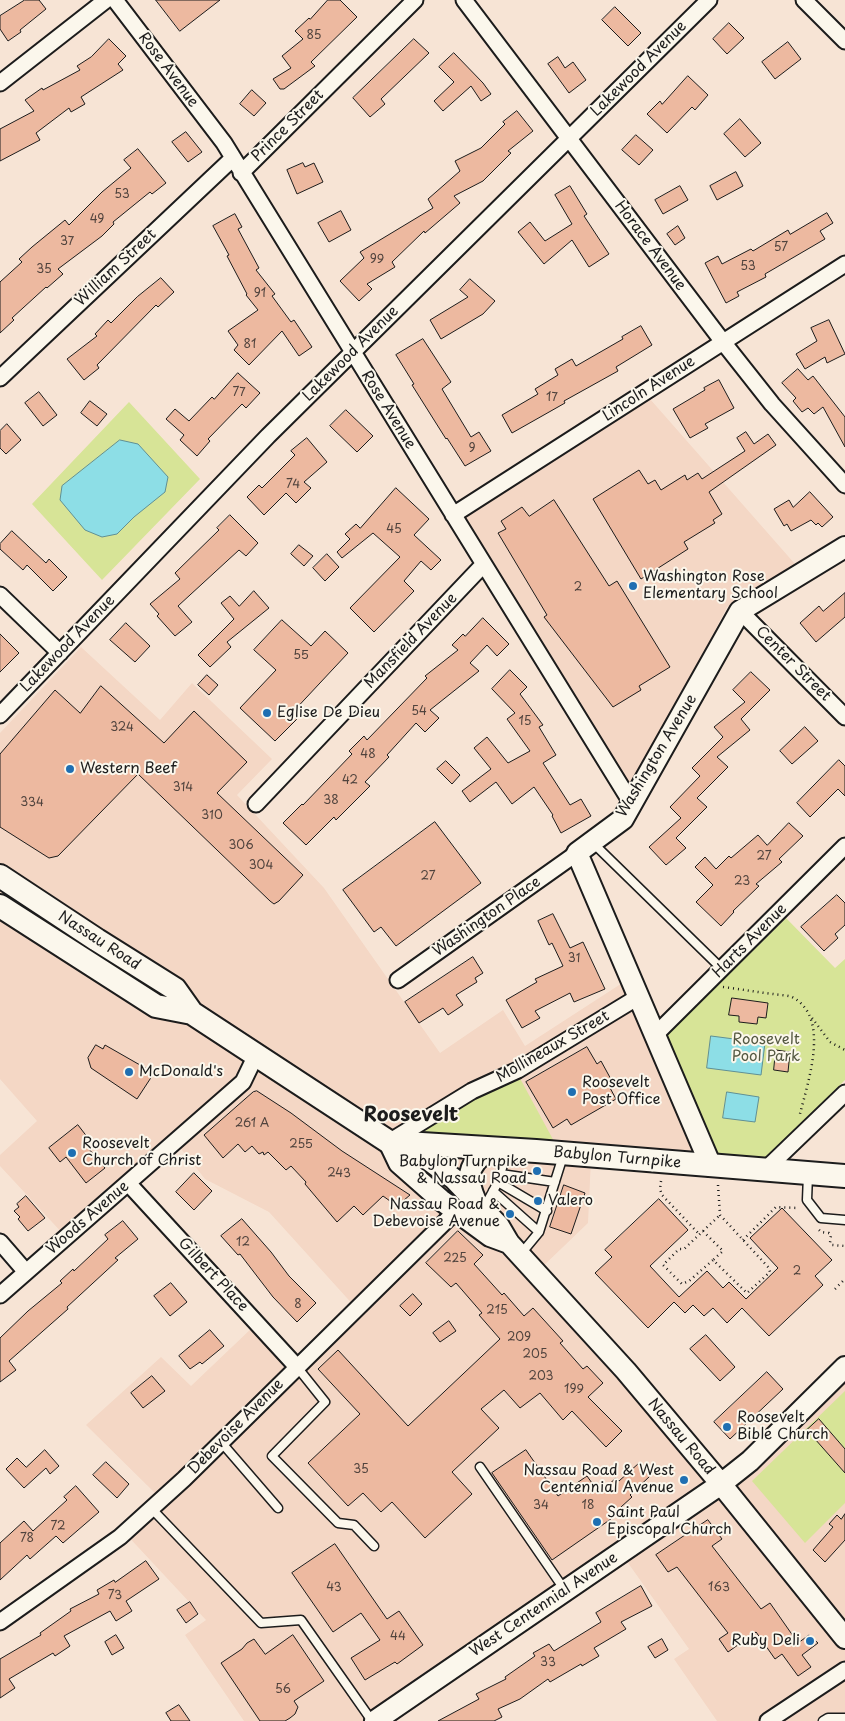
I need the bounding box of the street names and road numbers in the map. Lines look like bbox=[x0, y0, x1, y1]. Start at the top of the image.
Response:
street label: Lakewood Avenue bbox=[587, 17, 691, 121]
street label: Rose Avenue bbox=[134, 29, 202, 111]
street label: Prince Street bbox=[248, 86, 328, 166]
street label: Horace Avenue bbox=[610, 198, 690, 294]
street label: William Street bbox=[72, 226, 160, 310]
street label: Lakewood Avenue bbox=[299, 302, 403, 406]
street label: Lincoln Avenue bbox=[600, 353, 698, 425]
street label: Rose Avenue bbox=[357, 367, 419, 453]
street label: Mansfield Avenue bbox=[361, 590, 461, 692]
street label: Lakewood Avenue bbox=[17, 592, 119, 696]
street label: Center Street bbox=[752, 623, 834, 705]
street label: Washington Avenue bbox=[613, 691, 701, 821]
street label: Washington Place bbox=[430, 873, 544, 961]
street label: Harts Avenue bbox=[709, 900, 791, 982]
street label: Nassau Road bbox=[55, 908, 143, 974]
street label: Mollineaux Street bbox=[493, 1007, 613, 1087]
street label: Babylon Turnpike bbox=[552, 1143, 682, 1173]
street label: Woods Avenue bbox=[43, 1177, 133, 1259]
street label: Gilbert Place bbox=[174, 1234, 252, 1316]
street label: Debevoise Avenue bbox=[184, 1375, 288, 1479]
street label: Nassau Road bbox=[644, 1395, 718, 1479]
street label: West Centennial Avenue bbox=[467, 1549, 621, 1661]

